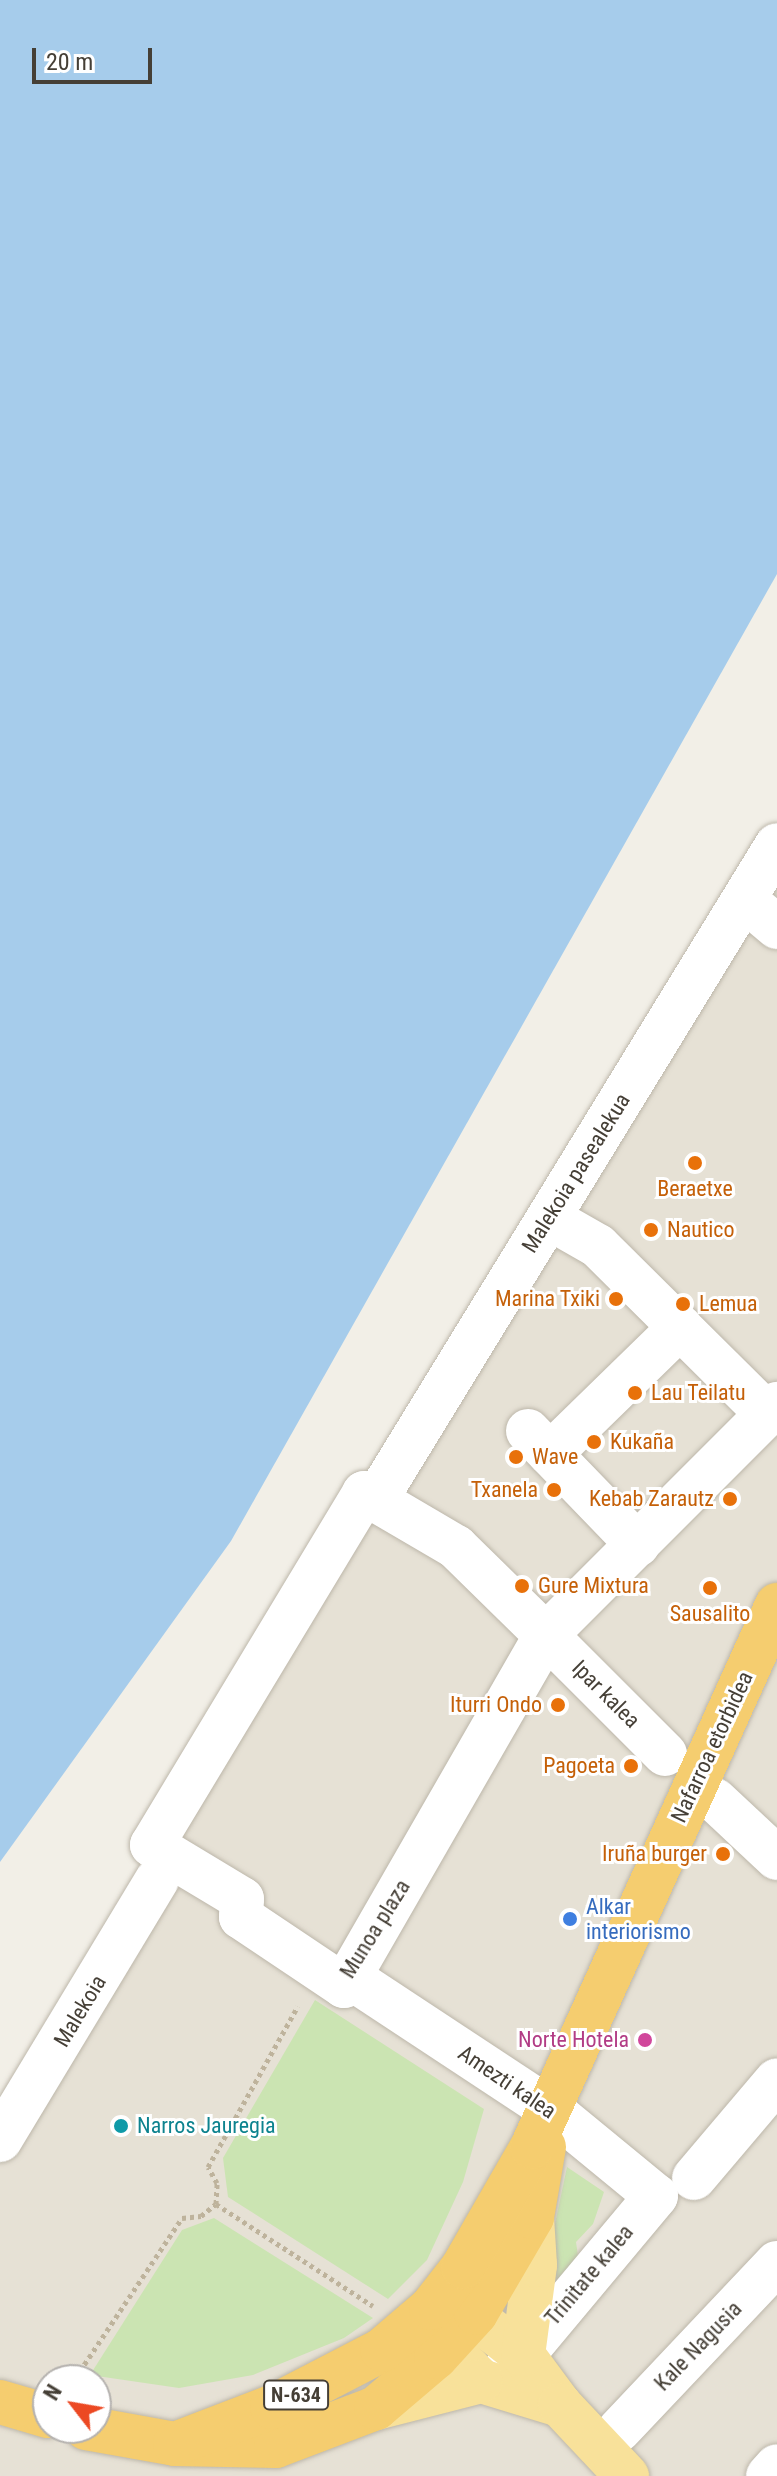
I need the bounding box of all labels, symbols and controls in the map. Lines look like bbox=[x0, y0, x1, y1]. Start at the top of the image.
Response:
scale bar bbox=[36, 32, 156, 82]
text: 20 m bbox=[46, 48, 93, 76]
street label: Malekoia pasealekua bbox=[516, 1088, 636, 1258]
marker: Beraetxe bbox=[686, 1154, 704, 1172]
place label: Beraetxe bbox=[657, 1176, 733, 1202]
place label: Nautico bbox=[667, 1217, 735, 1243]
marker: Nautico bbox=[642, 1221, 660, 1239]
place label: Marina Txiki bbox=[495, 1286, 600, 1312]
marker: Marina Txiki bbox=[607, 1290, 625, 1308]
place label: Lemua bbox=[699, 1291, 758, 1317]
marker: Lemua bbox=[674, 1295, 692, 1313]
place label: Lau Teilatu bbox=[651, 1380, 746, 1406]
marker: Lau Teilatu bbox=[626, 1384, 644, 1402]
place label: Kukaña bbox=[610, 1429, 674, 1455]
marker: Kukaña bbox=[585, 1433, 603, 1451]
place label: Wave bbox=[532, 1444, 578, 1470]
marker: Wave bbox=[507, 1448, 525, 1466]
place label: Txanela bbox=[471, 1477, 538, 1503]
marker: Txanela bbox=[545, 1481, 563, 1499]
place label: Kebab Zarautz bbox=[589, 1486, 714, 1512]
marker: Kebab Zarautz bbox=[721, 1490, 739, 1508]
place label: Gure Mixtura bbox=[538, 1573, 649, 1599]
marker: Gure Mixtura bbox=[513, 1577, 531, 1595]
marker: Sausalito bbox=[701, 1579, 719, 1597]
place label: Sausalito bbox=[670, 1601, 750, 1627]
street label: Ipar kalea bbox=[567, 1655, 645, 1733]
street label: Nafarroa etorbidea bbox=[665, 1667, 759, 1827]
place label: Iturri Ondo bbox=[450, 1692, 542, 1718]
marker: Iturri Ondo bbox=[549, 1696, 567, 1714]
place label: Pagoeta bbox=[543, 1753, 615, 1779]
marker: Pagoeta bbox=[622, 1757, 640, 1775]
place label: Iruña burger bbox=[602, 1841, 707, 1867]
marker: Iruña burger bbox=[714, 1845, 732, 1863]
street label: Munoa plaza bbox=[334, 1875, 416, 1983]
place label: Alkar interiorismo bbox=[586, 1893, 691, 1944]
marker: Alkar interiorismo bbox=[561, 1910, 579, 1928]
street label: Malekoia bbox=[48, 1970, 112, 2052]
place label: Norte Hotela bbox=[518, 2027, 629, 2053]
marker: Norte Hotela bbox=[636, 2031, 654, 2049]
street label: Amezti kalea bbox=[453, 2040, 561, 2124]
place label: Narros Jauregia bbox=[137, 2113, 276, 2139]
marker: Narros Jauregia bbox=[112, 2117, 130, 2135]
street label: Trinitate kalea bbox=[539, 2219, 639, 2331]
street label: Kale Nagusia bbox=[649, 2296, 747, 2396]
north arrow bbox=[32, 2364, 112, 2444]
road number: N-634 bbox=[262, 2379, 330, 2411]
text: N bbox=[39, 2380, 67, 2405]

